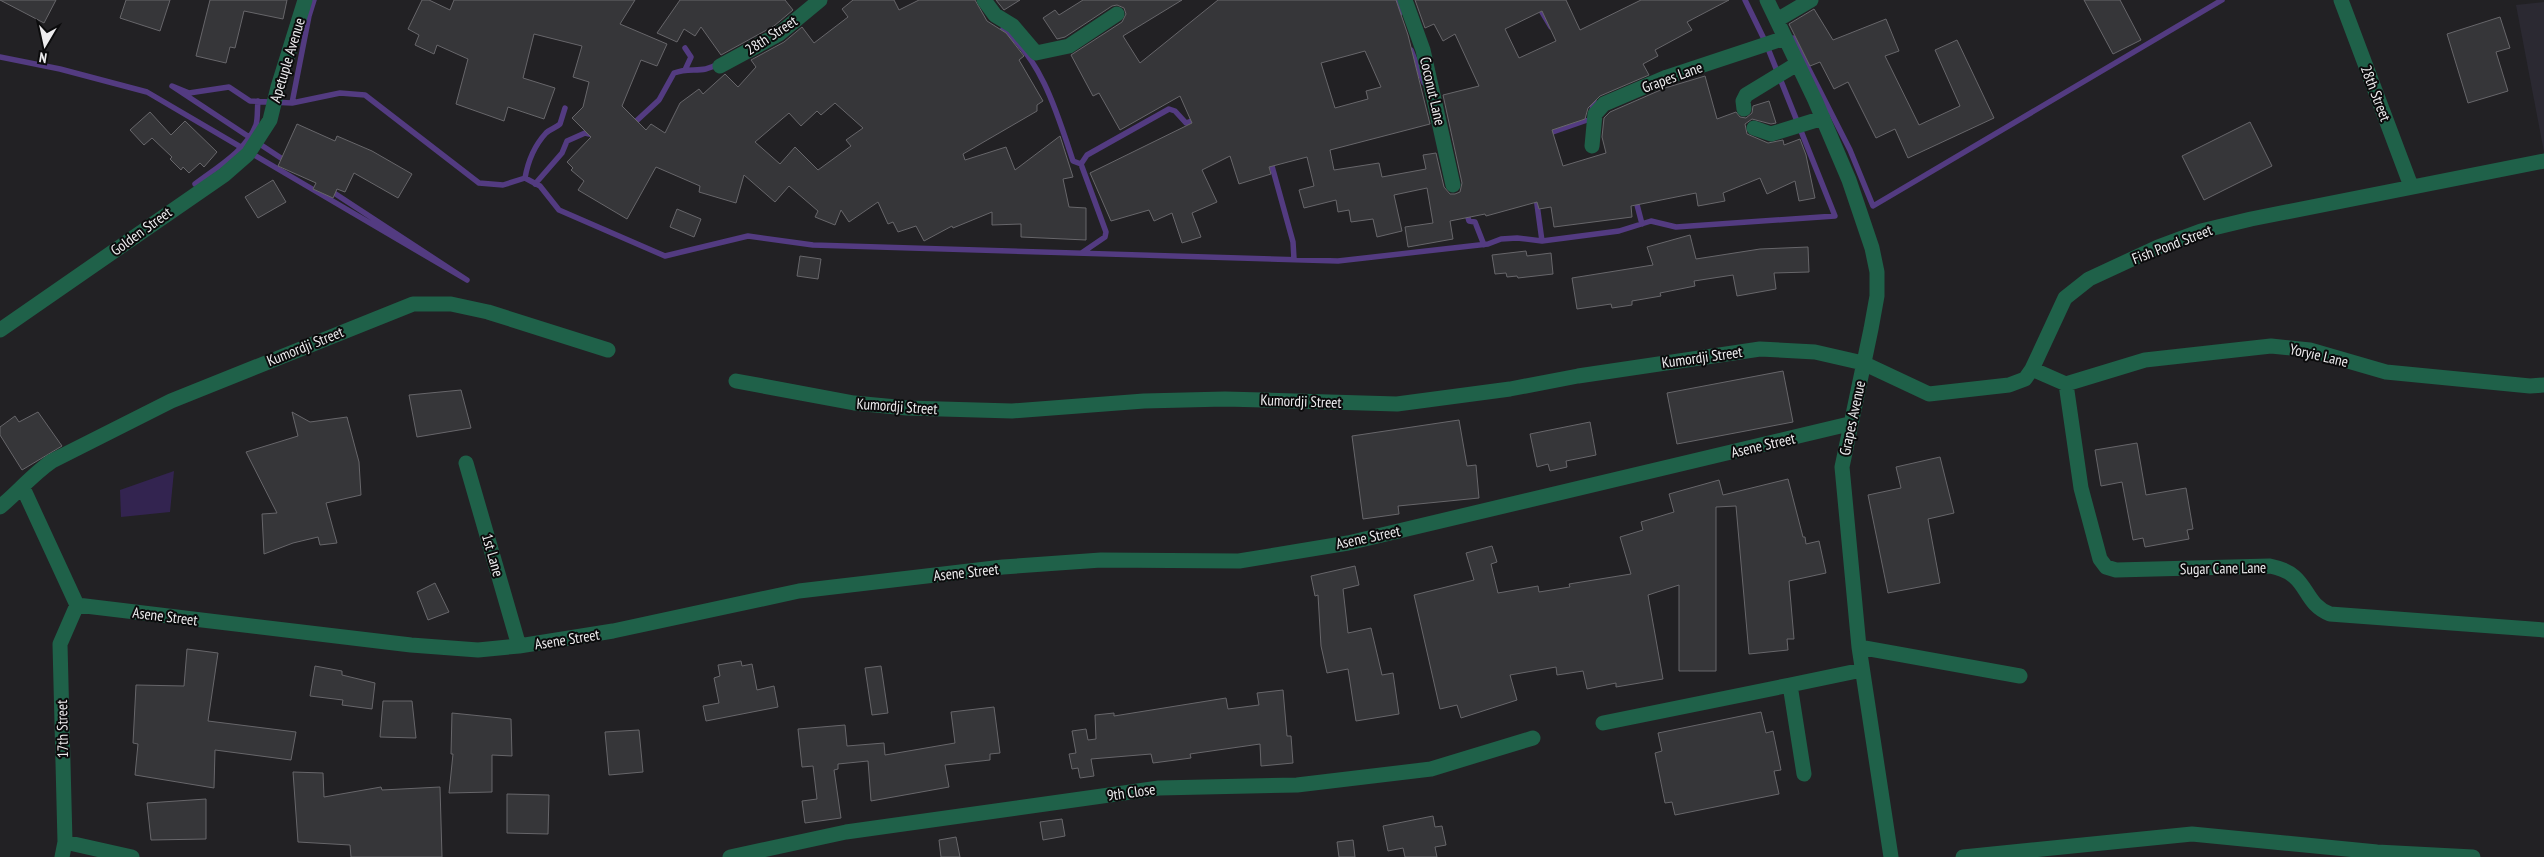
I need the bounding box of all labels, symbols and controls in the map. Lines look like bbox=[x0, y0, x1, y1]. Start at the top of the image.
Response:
street label: 28th Street bbox=[741, 11, 801, 59]
street label: Apetuple Avenue bbox=[265, 15, 309, 105]
north arrow bbox=[20, 20, 70, 70]
text: N bbox=[38, 48, 48, 67]
street label: Coconut Lane bbox=[1416, 55, 1450, 127]
street label: Grapes Lane bbox=[1639, 57, 1705, 97]
street label: 28th Street bbox=[2357, 62, 2395, 124]
street label: Golden Street bbox=[107, 202, 175, 260]
street label: Fish Pond Street bbox=[2129, 220, 2215, 268]
street label: Kumordji Street bbox=[264, 322, 346, 370]
street label: Yoryie Lane bbox=[2288, 339, 2350, 371]
street label: Kumordji Street bbox=[1660, 342, 1744, 372]
street label: Grapes Avenue bbox=[1835, 379, 1869, 457]
street label: Kumordji Street bbox=[1260, 390, 1342, 412]
street label: Kumordji Street bbox=[856, 394, 938, 418]
street label: Asene Street bbox=[1729, 428, 1797, 462]
street label: Asene Street bbox=[1334, 521, 1402, 553]
street label: 1st Lane bbox=[478, 531, 508, 579]
street label: Sugar Cane Lane bbox=[2180, 558, 2266, 578]
street label: Asene Street bbox=[932, 559, 1000, 585]
street label: Asene Street bbox=[131, 603, 199, 629]
street label: Asene Street bbox=[533, 625, 601, 653]
street label: 17th Street bbox=[52, 700, 72, 758]
street label: 9th Close bbox=[1106, 779, 1156, 805]

